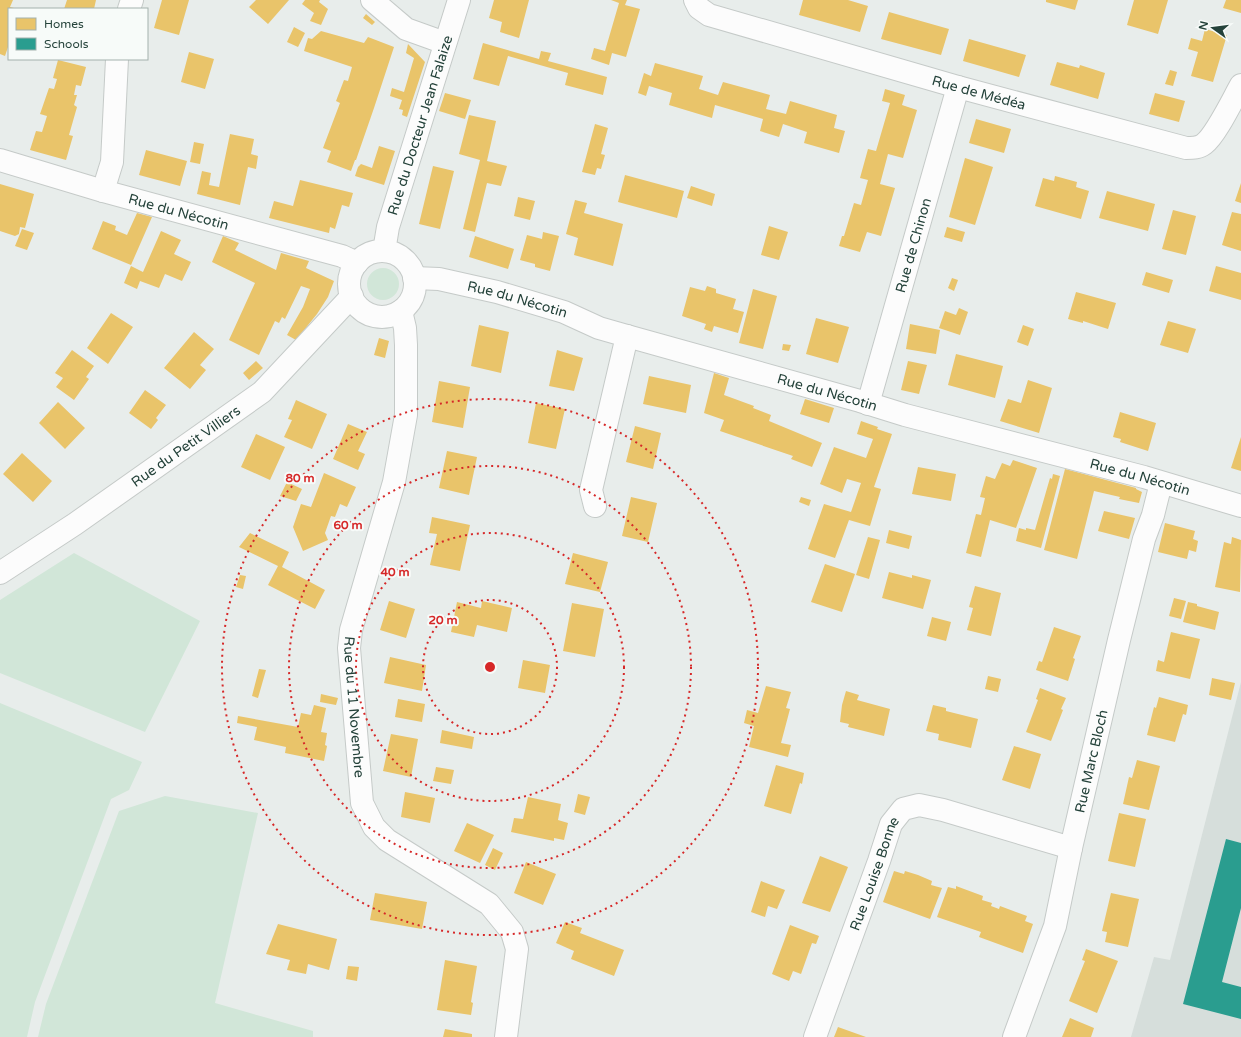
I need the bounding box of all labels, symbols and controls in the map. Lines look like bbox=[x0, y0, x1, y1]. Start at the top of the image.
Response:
legend bbox=[8, 8, 148, 60]
north arrow bbox=[1193, 8, 1233, 48]
text: Homes bbox=[44, 17, 84, 31]
text: N bbox=[1196, 20, 1211, 32]
street label: Rue du Docteur Jean Falaize bbox=[384, 33, 456, 217]
text: Schools bbox=[44, 37, 89, 51]
street label: Rue de Médéa bbox=[930, 71, 1028, 113]
street label: Rue du Nécotin bbox=[127, 190, 231, 233]
street label: Rue de Chinon bbox=[892, 196, 935, 295]
street label: Rue du Nécotin bbox=[466, 277, 570, 321]
street label: Rue du Nécotin bbox=[775, 370, 880, 414]
street label: Rue du Petit Villiers bbox=[128, 401, 244, 490]
street label: Rue du Nécotin bbox=[1088, 455, 1192, 499]
text: 80 m bbox=[285, 471, 315, 485]
text: 60 m bbox=[333, 518, 363, 532]
text: 40 m bbox=[380, 565, 410, 579]
text: 20 m bbox=[428, 613, 458, 627]
street label: Rue du 11 Novembre bbox=[340, 635, 368, 778]
centre of rings bbox=[483, 660, 497, 674]
street label: Rue Marc Bloch bbox=[1071, 708, 1111, 814]
street label: Rue Louise Bonne bbox=[846, 812, 903, 933]

